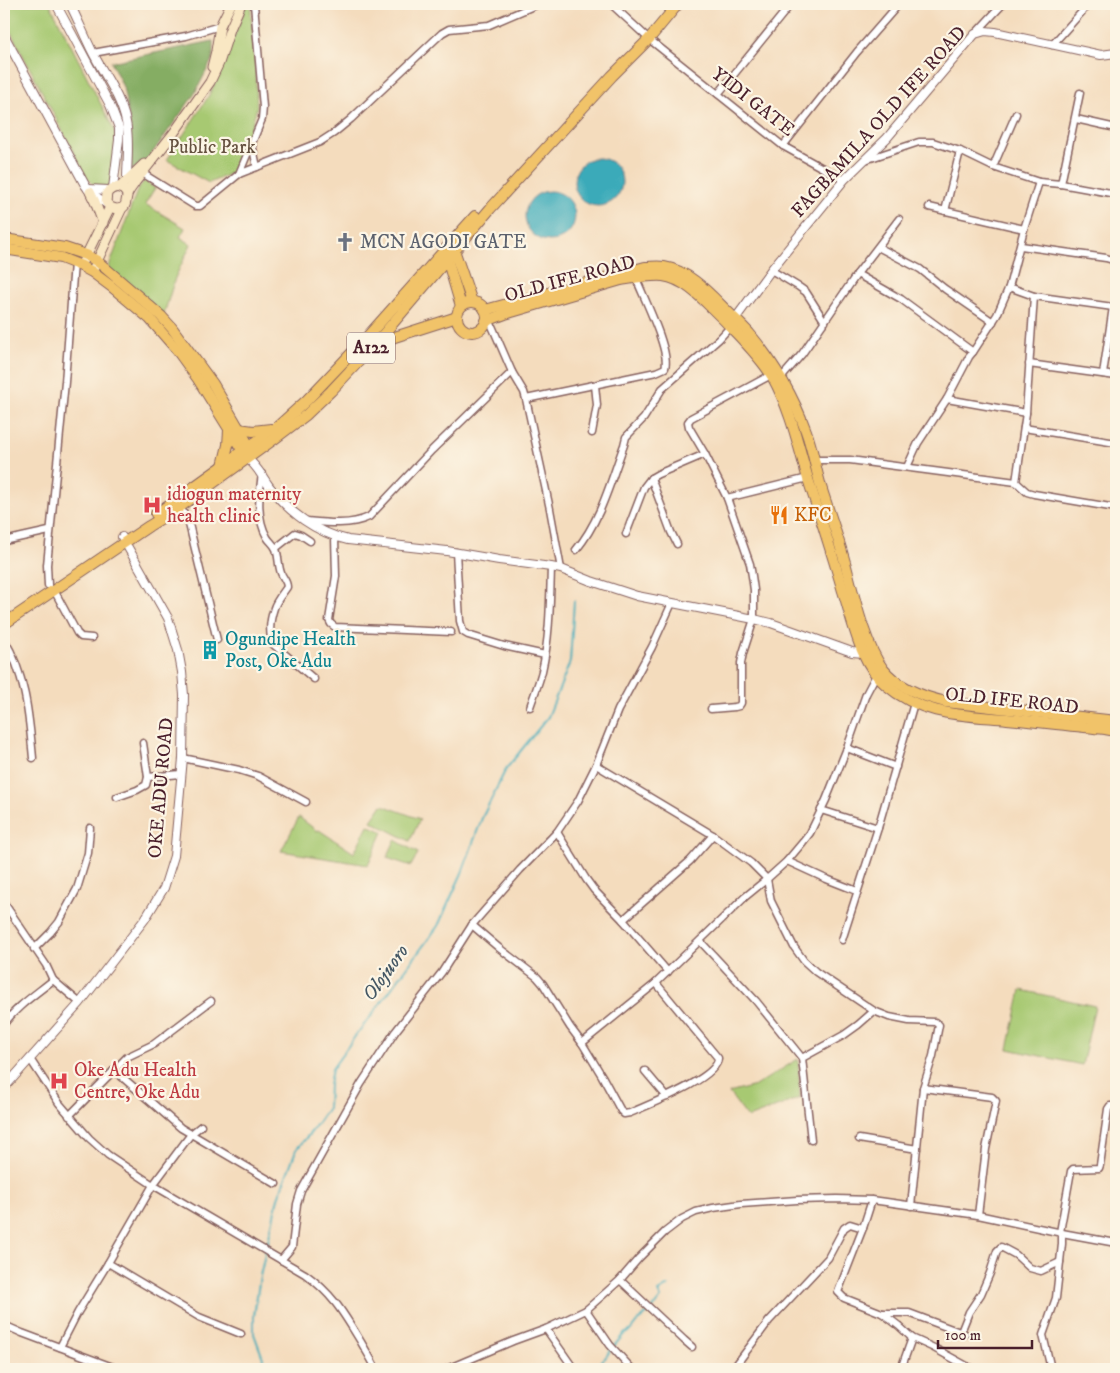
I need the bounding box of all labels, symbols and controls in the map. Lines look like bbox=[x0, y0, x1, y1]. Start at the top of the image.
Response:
street label: FAGBAMILA OLD IFE ROAD bbox=[787, 21, 971, 223]
street label: YIDI GATE bbox=[707, 63, 799, 141]
park label: Public Park bbox=[168, 136, 256, 159]
church icon: MCN AGODI GATE bbox=[334, 231, 356, 253]
place label: MCN AGODI GATE bbox=[360, 231, 527, 254]
street label: OLD IFE ROAD bbox=[502, 251, 638, 307]
road number: A122 bbox=[347, 332, 395, 363]
place label: idiogun maternity health clinic bbox=[167, 483, 302, 528]
hospital icon: idiogun maternity health clinic bbox=[141, 494, 163, 516]
restaurant icon: KFC bbox=[768, 504, 790, 526]
place label: KFC bbox=[794, 504, 832, 527]
place label: Ogundipe Health Post, Oke Adu bbox=[225, 628, 356, 673]
building icon: Ogundipe Health Post, Oke Adu bbox=[199, 639, 221, 661]
street label: OLD IFE ROAD bbox=[944, 683, 1080, 719]
street label: OKE ADU ROAD bbox=[143, 717, 179, 859]
water label: Olojuoro bbox=[357, 940, 415, 1006]
place label: Oke Adu Health Centre, Oke Adu bbox=[74, 1059, 200, 1104]
hospital icon: Oke Adu Health Centre, Oke Adu bbox=[48, 1070, 70, 1092]
scale bar bbox=[938, 1318, 1031, 1350]
text: 100 m bbox=[945, 1326, 981, 1345]

